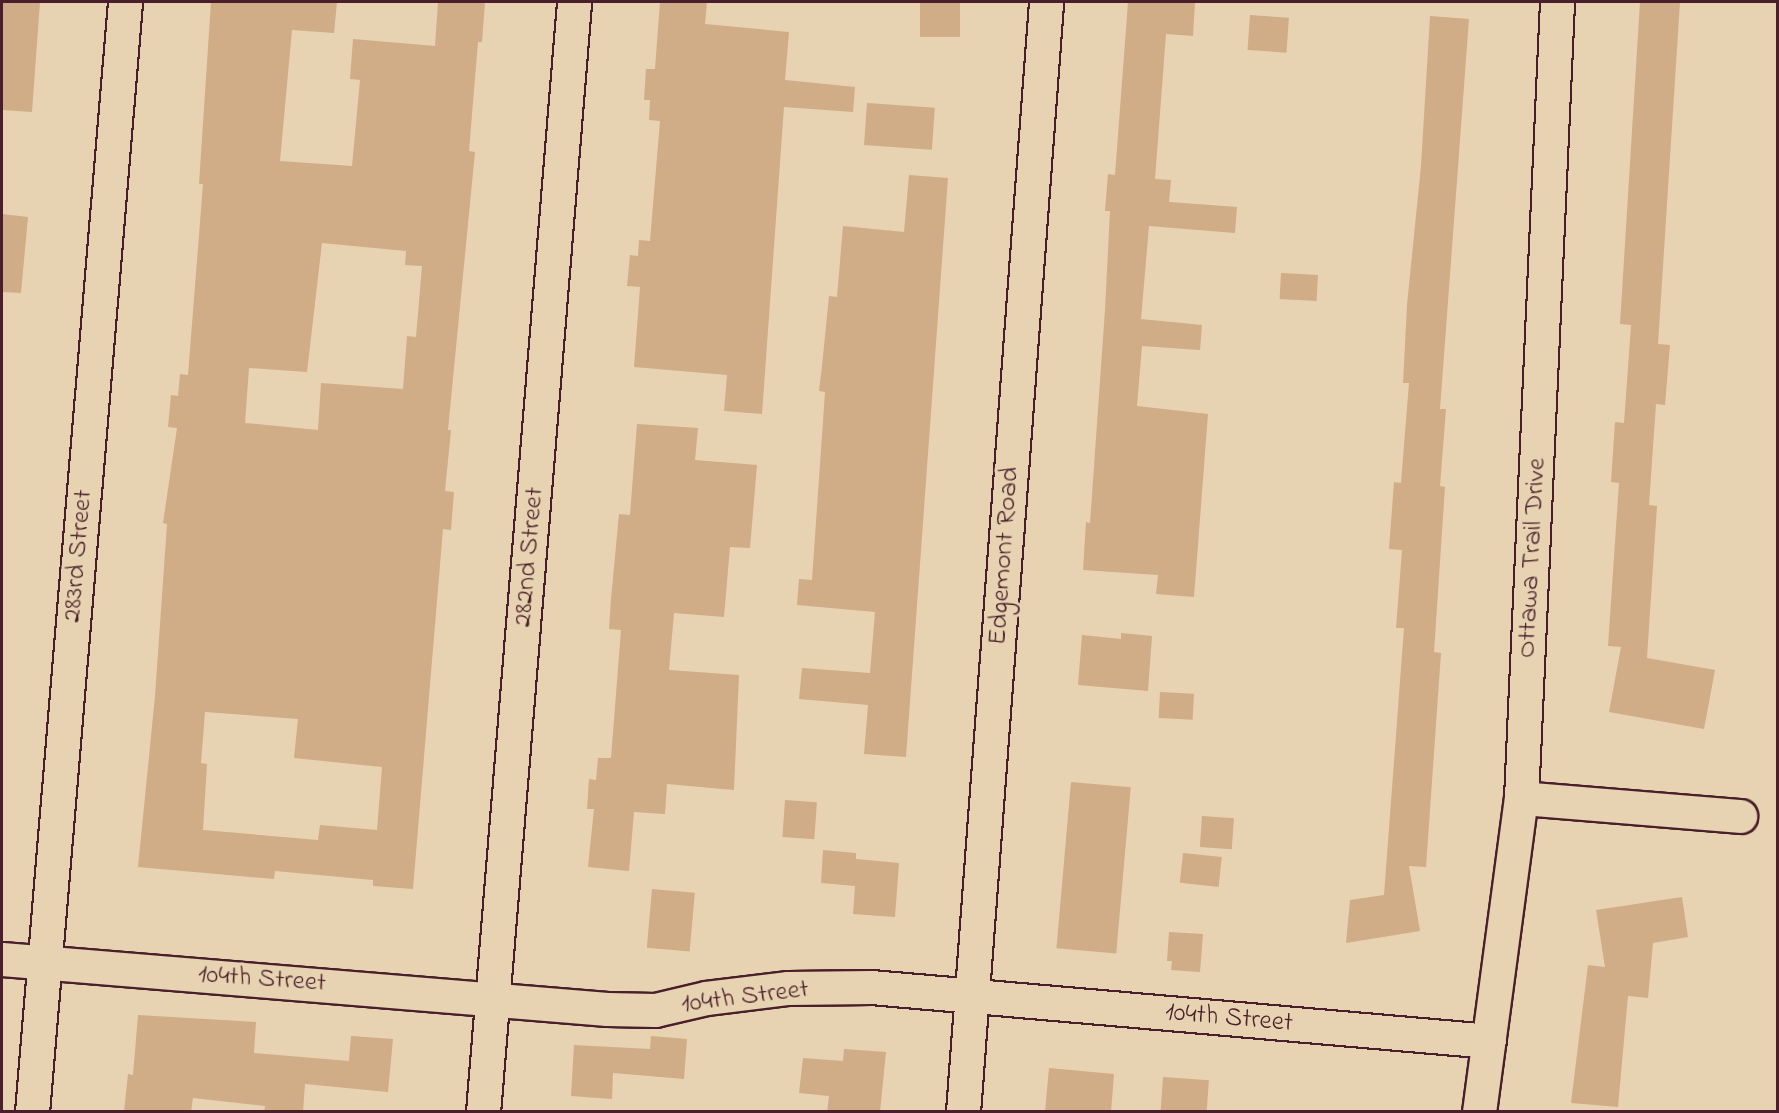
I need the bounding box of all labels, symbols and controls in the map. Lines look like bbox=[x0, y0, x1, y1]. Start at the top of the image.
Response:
street label: Ottawa Trail Drive bbox=[1511, 457, 1553, 659]
street label: Edgemont Road bbox=[982, 466, 1026, 646]
street label: 282nd Street bbox=[507, 486, 551, 628]
street label: 283rd Street bbox=[56, 488, 100, 624]
street label: 104th Street bbox=[197, 958, 327, 1000]
street label: 104th Street bbox=[679, 973, 811, 1021]
street label: 104th Street bbox=[1164, 996, 1294, 1040]

